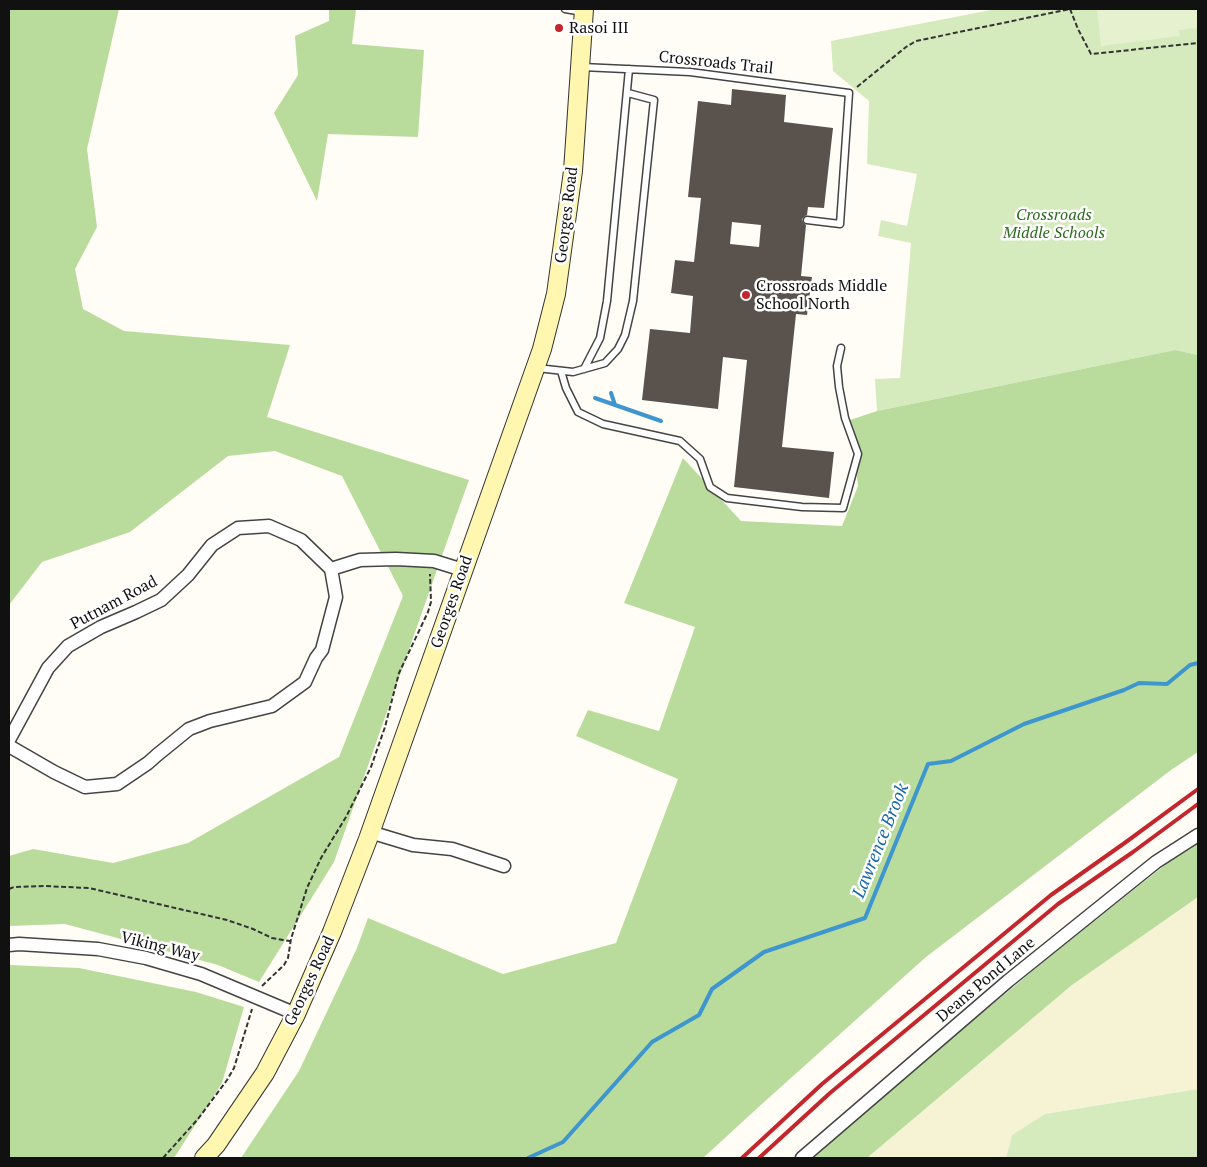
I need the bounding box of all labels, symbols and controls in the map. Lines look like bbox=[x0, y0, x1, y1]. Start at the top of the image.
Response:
place label: Rasoi III bbox=[569, 18, 629, 38]
marker: Rasoi III bbox=[553, 22, 565, 34]
street label: Crossroads Trail bbox=[658, 47, 774, 79]
street label: Georges Road bbox=[552, 166, 582, 264]
park label: Crossroads Middle Schools bbox=[1003, 205, 1105, 243]
place label: Crossroads Middle School North bbox=[756, 276, 887, 314]
marker: Crossroads Middle School North bbox=[740, 289, 752, 301]
street label: Georges Road bbox=[427, 553, 477, 651]
street label: Putnam Road bbox=[67, 572, 161, 634]
water label: Lawrence Brook bbox=[848, 781, 914, 901]
street label: Viking Way bbox=[119, 928, 201, 966]
street label: Georges Road bbox=[281, 933, 339, 1029]
street label: Deans Pond Lane bbox=[933, 933, 1039, 1027]

